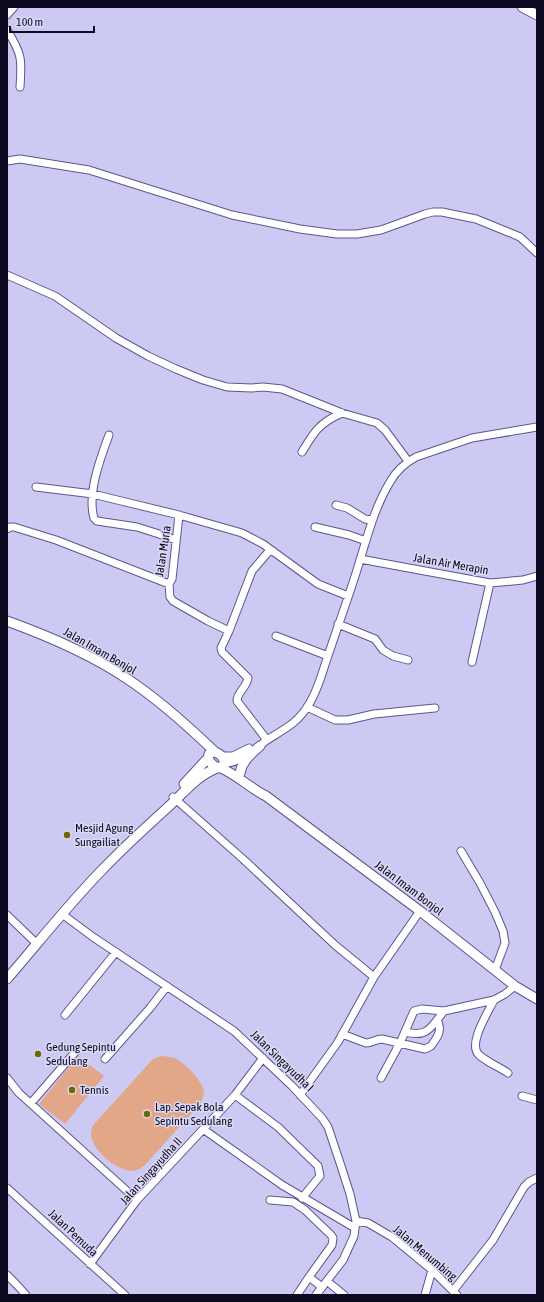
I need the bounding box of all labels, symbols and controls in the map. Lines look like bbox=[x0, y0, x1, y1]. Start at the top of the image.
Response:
scale bar bbox=[10, 8, 94, 34]
text: 100 m bbox=[16, 15, 43, 29]
street label: Jalan Muria bbox=[152, 525, 174, 577]
street label: Jalan Air Merapin bbox=[412, 550, 490, 578]
street label: Jalan Imam Bonjol bbox=[61, 624, 140, 678]
place label: Mesjid Agung Sungailiat bbox=[75, 821, 134, 849]
marker: Mesjid Agung Sungailiat bbox=[62, 830, 72, 840]
street label: Jalan Imam Bonjol bbox=[372, 858, 447, 919]
street label: Jalan Singayudha I bbox=[248, 1027, 316, 1095]
place label: Gedung Sepintu Sedulang bbox=[46, 1040, 116, 1068]
marker: Gedung Sepintu Sedulang bbox=[33, 1049, 43, 1059]
place label: Tennis bbox=[80, 1083, 109, 1097]
marker: Tennis bbox=[67, 1085, 77, 1095]
place label: Lap. Sepak Bola Sepintu Sedulang bbox=[155, 1100, 233, 1128]
marker: Lap. Sepak Bola Sepintu Sedulang bbox=[142, 1109, 152, 1119]
street label: Jalan Singayudha II bbox=[117, 1135, 185, 1207]
street label: Jalan Pemuda bbox=[45, 1207, 101, 1259]
street label: Jalan Menumbing bbox=[390, 1222, 460, 1284]

